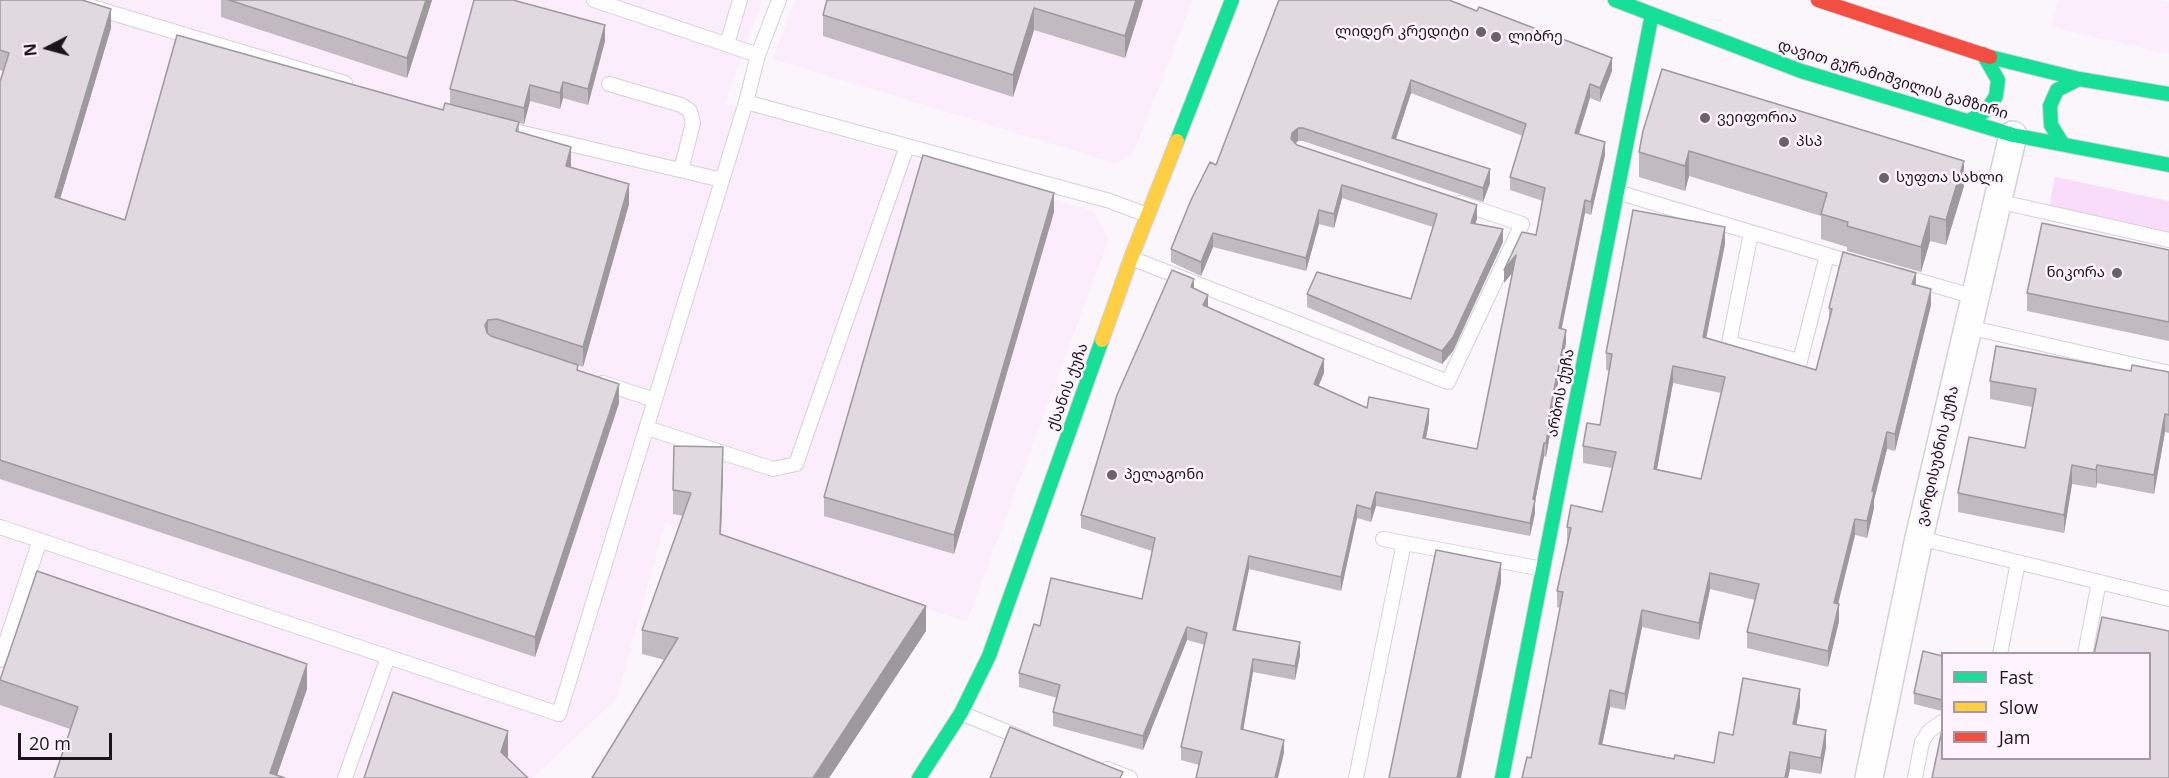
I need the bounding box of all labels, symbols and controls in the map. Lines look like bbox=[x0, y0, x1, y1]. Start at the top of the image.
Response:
north arrow bbox=[18, 18, 78, 78]
place label: ლიდერ კრედიტი bbox=[1335, 23, 1469, 41]
marker: ლიდერ კრედიტი bbox=[1474, 25, 1488, 39]
place label: ლიბრე bbox=[1508, 28, 1563, 46]
marker: ლიბრე bbox=[1489, 30, 1503, 44]
street label: დავით გურამიშვილის გამზირი bbox=[1776, 36, 2010, 124]
text: N bbox=[18, 42, 42, 58]
place label: ვეიფორია bbox=[1717, 109, 1797, 127]
marker: ვეიფორია bbox=[1698, 111, 1712, 125]
place label: პსპ bbox=[1796, 133, 1822, 151]
marker: პსპ bbox=[1777, 135, 1791, 149]
place label: სუფთა სახლი bbox=[1896, 169, 2003, 187]
marker: სუფთა სახლი bbox=[1877, 171, 1891, 185]
place label: ნიკორა bbox=[2047, 264, 2105, 282]
marker: ნიკორა bbox=[2110, 266, 2124, 280]
street label: ქსანის ქუჩა bbox=[1044, 341, 1092, 433]
street label: არბოს ქუჩა bbox=[1544, 347, 1578, 439]
street label: ვარდისუბნის ქუჩა bbox=[1913, 384, 1963, 528]
place label: პელაგონი bbox=[1124, 466, 1204, 484]
marker: პელაგონი bbox=[1105, 468, 1119, 482]
legend bbox=[1941, 652, 2151, 760]
text: Fast bbox=[1999, 665, 2033, 689]
text: Slow bbox=[1999, 695, 2038, 719]
scale bar bbox=[21, 721, 116, 759]
text: Jam bbox=[1999, 725, 2031, 749]
text: 20 m bbox=[29, 731, 71, 755]

